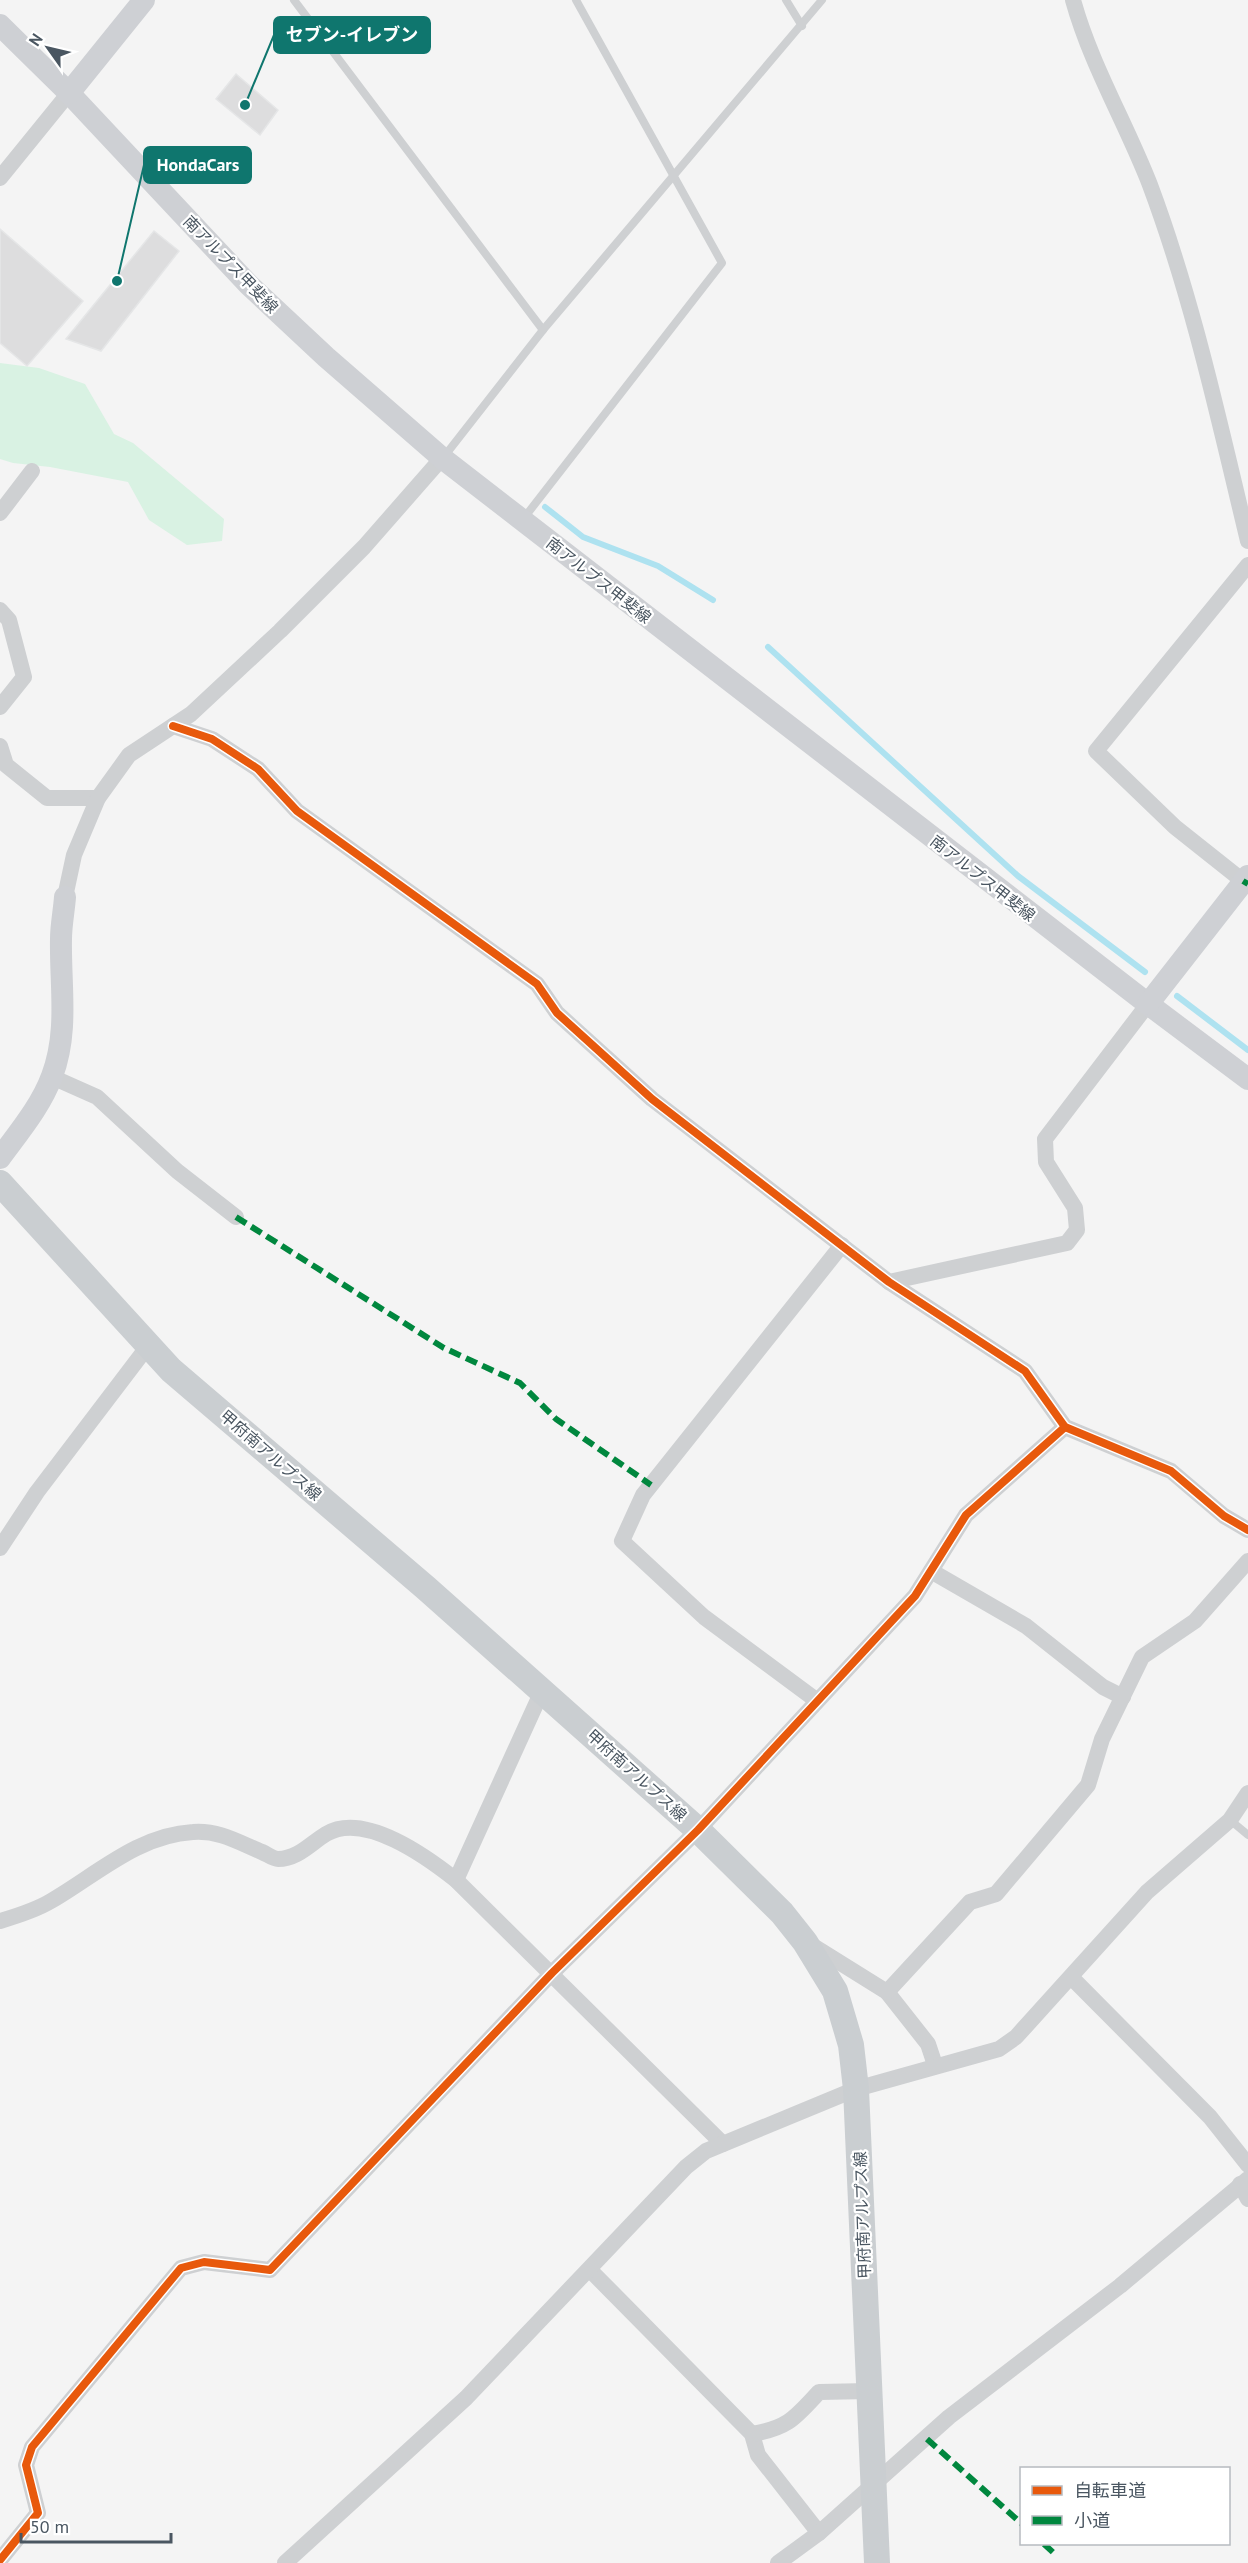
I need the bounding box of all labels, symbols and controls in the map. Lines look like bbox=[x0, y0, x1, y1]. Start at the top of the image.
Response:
callout: セブン-イレブン bbox=[274, 17, 430, 53]
north arrow bbox=[18, 18, 78, 78]
text: セブン-イレブン bbox=[286, 23, 418, 46]
text: N bbox=[24, 30, 47, 50]
callout: HondaCars bbox=[144, 147, 251, 183]
text: HondaCars bbox=[157, 153, 240, 176]
street label: 南アルプス甲斐線 bbox=[179, 211, 283, 317]
street label: 南アルプス甲斐線 bbox=[542, 533, 656, 627]
street label: 南アルプス甲斐線 bbox=[926, 831, 1040, 925]
street label: 甲府南アルプス線 bbox=[216, 1406, 326, 1504]
street label: 甲府南アルプス線 bbox=[583, 1725, 691, 1825]
street label: 甲府南アルプス線 bbox=[850, 2151, 874, 2279]
legend bbox=[1020, 2467, 1230, 2545]
text: 自転車道 bbox=[1074, 2479, 1146, 2502]
scale bar bbox=[21, 2506, 171, 2544]
text: 小道 bbox=[1074, 2509, 1110, 2532]
text: 50 m bbox=[30, 2515, 69, 2538]

